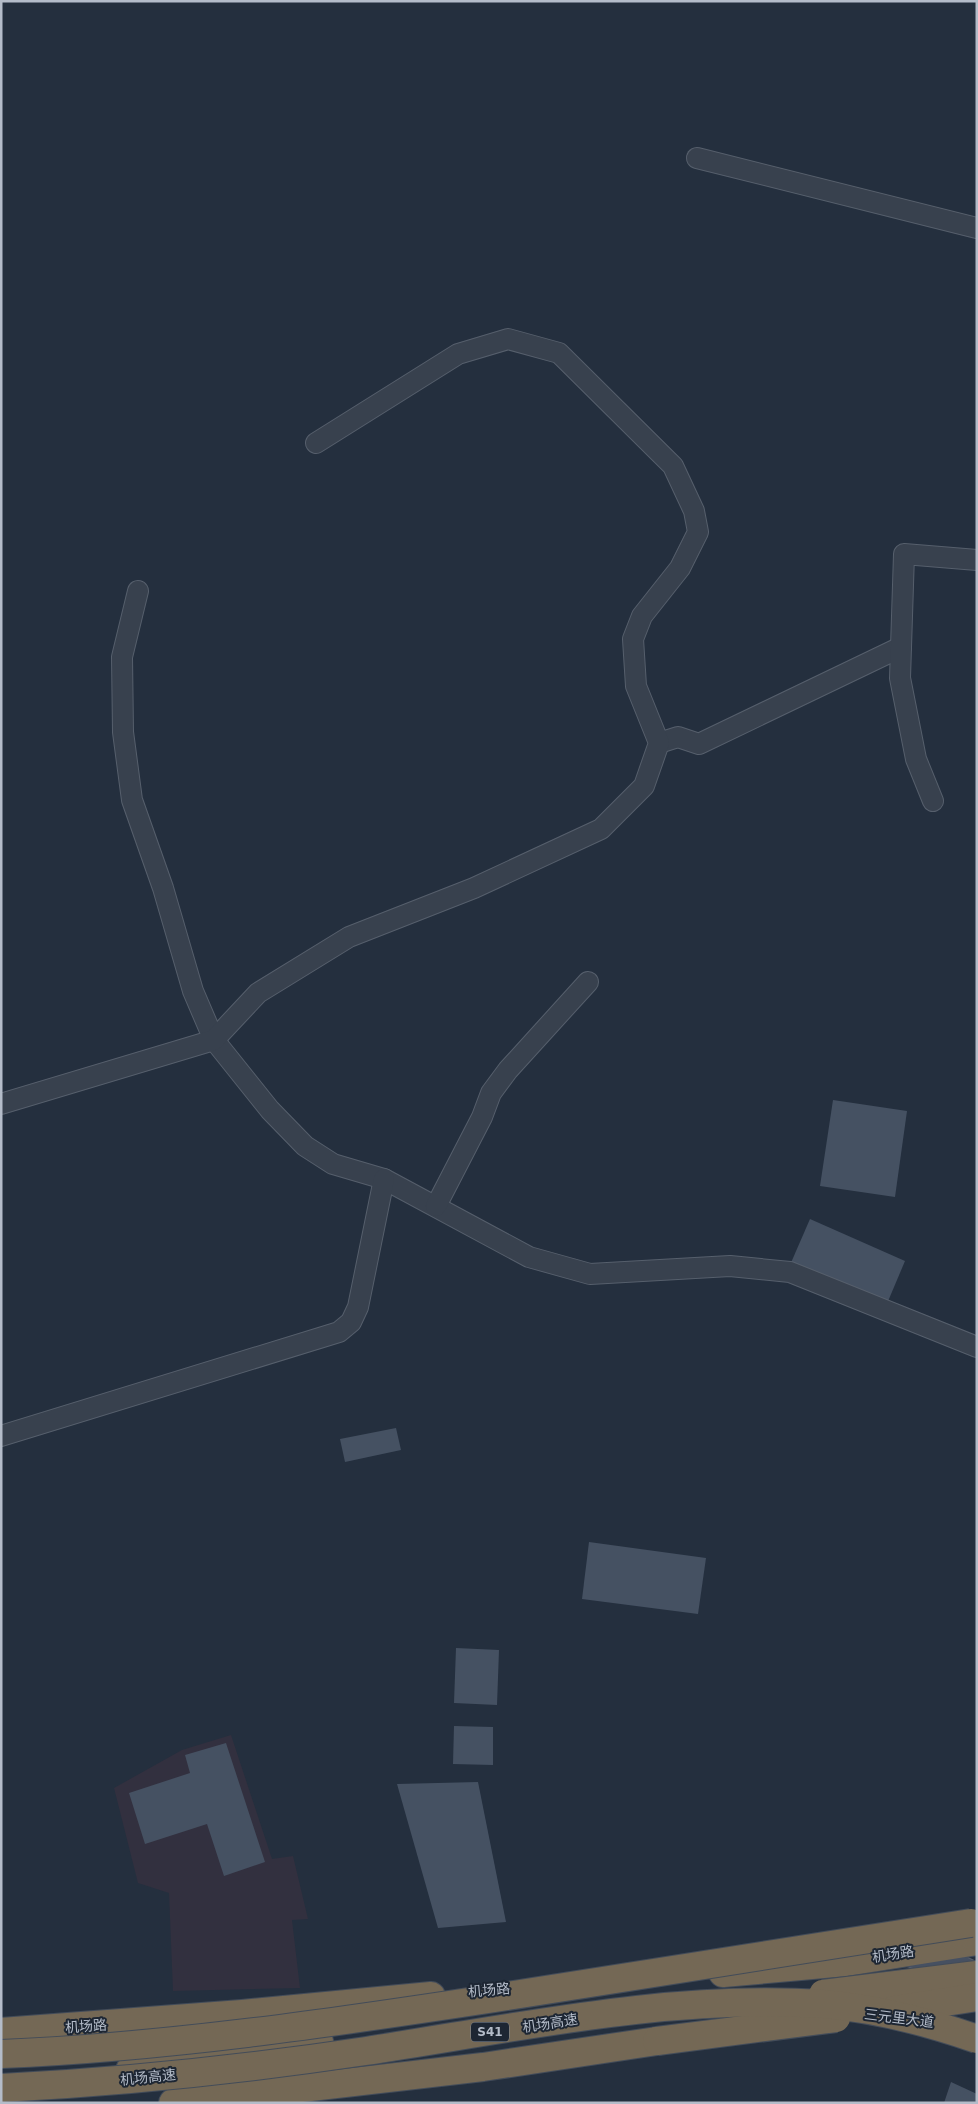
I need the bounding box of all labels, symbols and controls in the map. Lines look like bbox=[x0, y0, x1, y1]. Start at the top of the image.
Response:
street label: 机场路 bbox=[871, 1943, 915, 1965]
street label: 机场路 bbox=[467, 1980, 511, 2000]
street label: 三元里大道 bbox=[863, 2006, 935, 2030]
street label: 机场高速 bbox=[521, 2011, 579, 2035]
street label: 机场路 bbox=[64, 2017, 108, 2035]
road number: S41 bbox=[471, 2022, 509, 2041]
street label: 机场高速 bbox=[119, 2066, 177, 2088]

